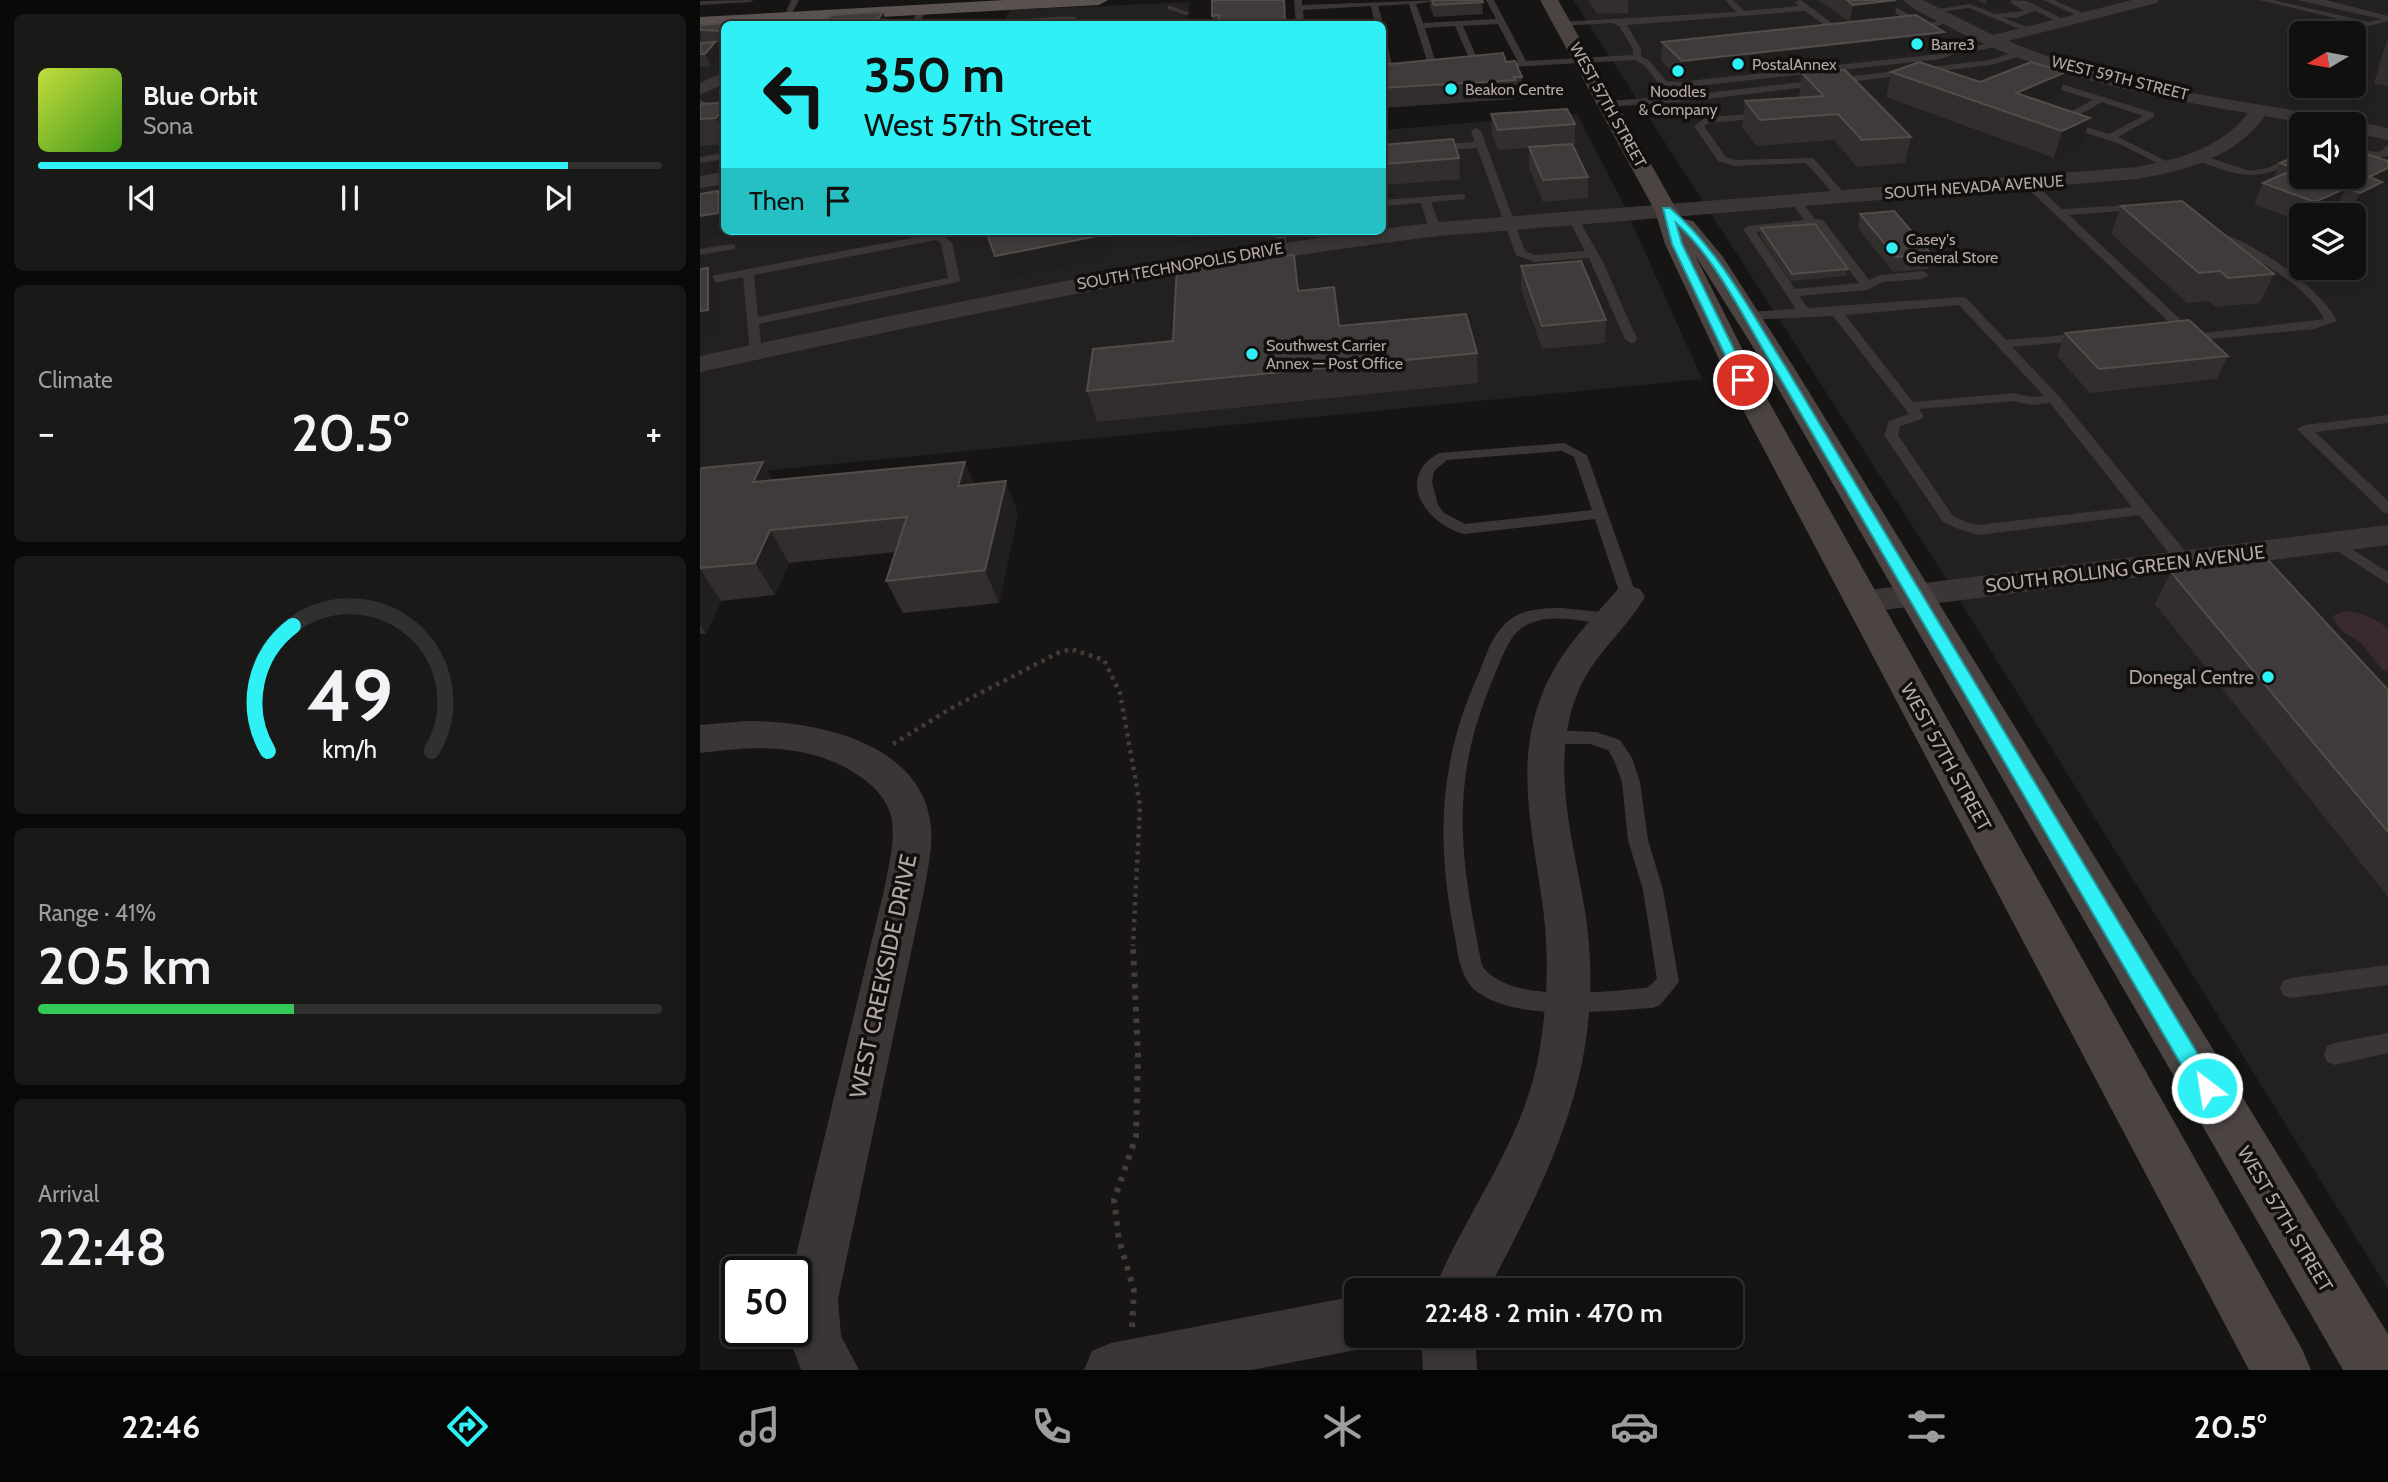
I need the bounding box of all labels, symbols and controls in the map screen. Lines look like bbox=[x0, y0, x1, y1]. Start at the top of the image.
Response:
north arrow bbox=[2289, 21, 2366, 98]
map controls bbox=[2289, 21, 2366, 280]
place label: Barre3 bbox=[1931, 35, 1975, 54]
marker: Barre3 bbox=[1909, 36, 1925, 52]
street label: WEST 57TH STREET bbox=[1566, 39, 1650, 171]
text: 350 m bbox=[864, 45, 1005, 104]
icon: left bbox=[749, 49, 840, 140]
street label: WEST 59TH STREET bbox=[2050, 52, 2191, 104]
place label: PostalAnnex bbox=[1752, 55, 1837, 74]
marker: PostalAnnex bbox=[1730, 56, 1746, 72]
marker: Noodles & Company bbox=[1670, 63, 1686, 79]
text: Blue Orbit bbox=[143, 80, 258, 112]
place label: Beakon Centre bbox=[1465, 80, 1564, 99]
marker: Beakon Centre bbox=[1443, 81, 1459, 97]
place label: Noodles & Company bbox=[1638, 82, 1718, 119]
text: West 57th Street bbox=[864, 105, 1092, 144]
text: Sona bbox=[143, 112, 193, 140]
button: sound bbox=[2289, 112, 2366, 189]
street label: SOUTH NEVADA AVENUE bbox=[1884, 171, 2065, 203]
icon: previous bbox=[123, 179, 161, 217]
icon: pause bbox=[331, 179, 369, 217]
icon: next bbox=[539, 179, 577, 217]
icon: arrive bbox=[819, 182, 857, 220]
text: Then bbox=[749, 185, 805, 217]
button: layers bbox=[2289, 203, 2366, 280]
place label: Casey's General Store bbox=[1906, 230, 1998, 267]
street label: SOUTH TECHNOPOLIS DRIVE bbox=[1075, 238, 1285, 294]
marker: Casey's General Store bbox=[1884, 240, 1900, 256]
place label: Southwest Carrier Annex — Post Office bbox=[1266, 336, 1403, 373]
marker: Southwest Carrier Annex — Post Office bbox=[1244, 346, 1260, 362]
pin bbox=[1713, 350, 1773, 410]
icon: arrive bbox=[1724, 361, 1762, 399]
text: Climate bbox=[38, 366, 113, 394]
text: 20.5° bbox=[291, 401, 409, 464]
text: − bbox=[38, 409, 55, 456]
text: + bbox=[645, 409, 662, 456]
street label: SOUTH ROLLING GREEN AVENUE bbox=[1984, 540, 2266, 598]
text: 49 bbox=[307, 651, 393, 739]
place label: Donegal Centre bbox=[2129, 666, 2254, 689]
marker: Donegal Centre bbox=[2260, 669, 2276, 685]
street label: WEST 57TH STREET bbox=[1896, 679, 1996, 835]
text: km/h bbox=[323, 734, 377, 764]
street label: WEST CREEKSIDE DRIVE bbox=[843, 851, 923, 1101]
text: Range · 41% bbox=[38, 899, 156, 927]
text: 205 km bbox=[38, 934, 212, 997]
position arrow bbox=[2170, 1051, 2244, 1125]
street label: WEST 57TH STREET bbox=[2232, 1142, 2338, 1296]
text: Arrival bbox=[38, 1180, 99, 1208]
text: 22:48 bbox=[38, 1215, 167, 1278]
speed limit sign: 50 bbox=[721, 1256, 812, 1347]
text: 22:48 · 2 min · 470 m bbox=[1424, 1297, 1663, 1329]
icon: directions bbox=[443, 1402, 492, 1451]
icon: music bbox=[735, 1402, 784, 1451]
icon: phone bbox=[1027, 1402, 1076, 1451]
icon: climate bbox=[1318, 1402, 1367, 1451]
icon: car bbox=[1610, 1402, 1659, 1451]
icon: filters bbox=[1902, 1402, 1951, 1451]
text: 22:46 bbox=[121, 1407, 200, 1446]
text: 20.5° bbox=[2194, 1407, 2267, 1446]

